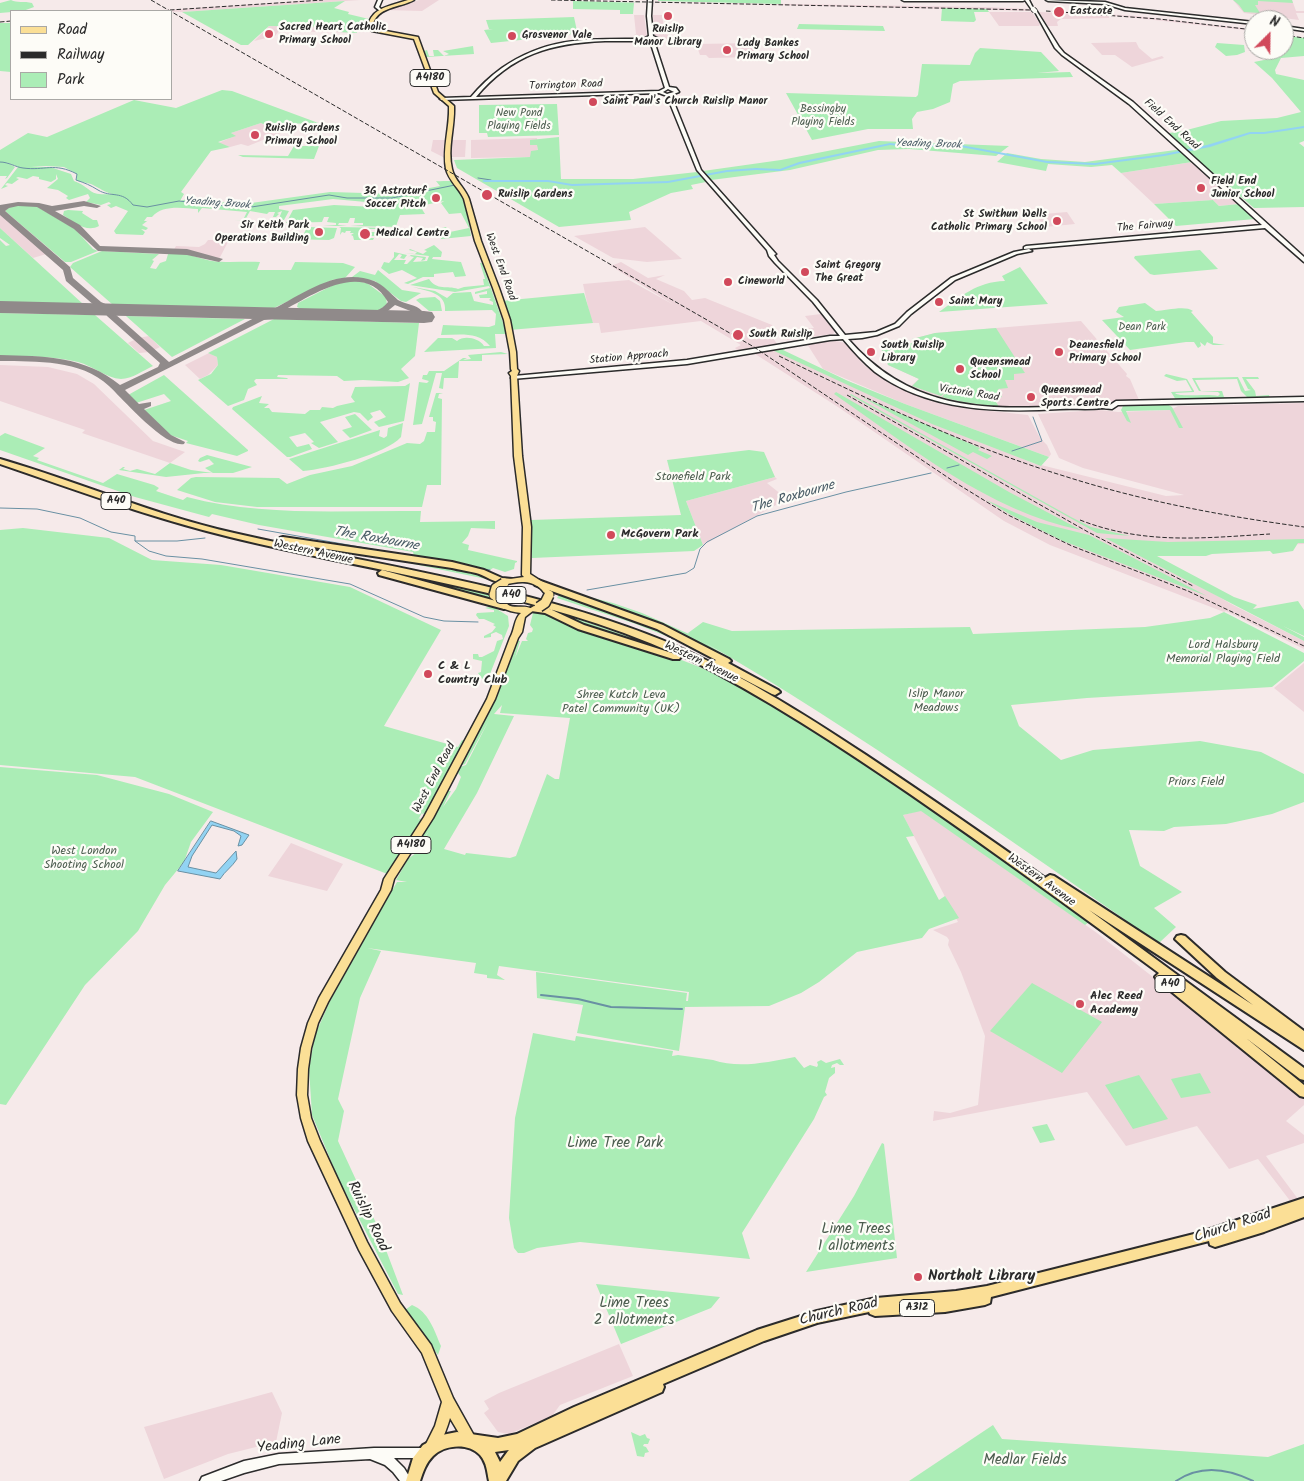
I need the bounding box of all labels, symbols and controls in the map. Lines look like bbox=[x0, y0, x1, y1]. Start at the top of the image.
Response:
marker: Eastcote bbox=[1052, 5, 1066, 19]
place label: Eastcote bbox=[1070, 5, 1112, 19]
legend bbox=[10, 10, 172, 100]
marker: Ruislip Manor Library bbox=[662, 10, 674, 22]
north arrow bbox=[1244, 10, 1294, 60]
text: N bbox=[1266, 10, 1283, 34]
text: Road bbox=[57, 18, 87, 42]
place label: Sacred Heart Catholic Primary School bbox=[279, 21, 387, 47]
place label: Ruislip Manor Library bbox=[634, 23, 702, 49]
marker: Sacred Heart Catholic Primary School bbox=[263, 28, 275, 40]
place label: Grosvenor Vale bbox=[522, 29, 592, 43]
marker: Grosvenor Vale bbox=[506, 30, 518, 42]
place label: Lady Bankes Primary School bbox=[737, 37, 809, 63]
text: Railway bbox=[57, 43, 104, 67]
marker: Lady Bankes Primary School bbox=[721, 44, 733, 56]
text: Park bbox=[57, 68, 84, 92]
road number: A4180 bbox=[410, 70, 450, 86]
street label: Torrington Road bbox=[529, 78, 603, 94]
place label: Saint Paul's Church Ruislip Manor bbox=[603, 95, 768, 109]
marker: Saint Paul's Church Ruislip Manor bbox=[587, 96, 599, 108]
street label: Field End Road bbox=[1141, 97, 1201, 153]
park label: Bessingby Playing Fields bbox=[791, 103, 855, 129]
park label: New Pond Playing Fields bbox=[487, 107, 551, 133]
place label: Ruislip Gardens Primary School bbox=[265, 122, 340, 148]
marker: Ruislip Gardens Primary School bbox=[249, 129, 261, 141]
water label: Yeading Brook bbox=[895, 137, 961, 153]
place label: Field End Junior School bbox=[1211, 175, 1274, 201]
marker: Field End Junior School bbox=[1195, 182, 1207, 194]
place label: 3G Astroturf Soccer Pitch bbox=[364, 185, 426, 211]
marker: Ruislip Gardens bbox=[480, 188, 494, 202]
place label: Ruislip Gardens bbox=[498, 188, 573, 202]
marker: 3G Astroturf Soccer Pitch bbox=[430, 192, 442, 204]
water label: Yeading Brook bbox=[184, 195, 250, 213]
place label: St Swithun Wells Catholic Primary School bbox=[931, 208, 1047, 234]
marker: St Swithun Wells Catholic Primary School bbox=[1051, 215, 1063, 227]
street label: The Fairway bbox=[1117, 218, 1173, 236]
place label: Sir Keith Park Operations Building bbox=[215, 219, 309, 245]
marker: Sir Keith Park Operations Building bbox=[313, 226, 325, 238]
marker: Medical Centre bbox=[358, 227, 372, 241]
place label: Medical Centre bbox=[376, 227, 449, 241]
street label: West End Road bbox=[482, 231, 518, 303]
place label: Saint Gregory The Great bbox=[815, 259, 881, 285]
marker: Saint Gregory The Great bbox=[799, 266, 811, 278]
place label: Cineworld bbox=[738, 275, 785, 289]
marker: Cineworld bbox=[722, 276, 734, 288]
place label: Saint Mary bbox=[949, 295, 1002, 309]
marker: Saint Mary bbox=[933, 296, 945, 308]
park label: Dean Park bbox=[1118, 321, 1166, 335]
marker: South Ruislip bbox=[731, 328, 745, 342]
place label: South Ruislip bbox=[749, 328, 812, 342]
place label: South Ruislip Library bbox=[881, 339, 944, 365]
place label: Deanesfield Primary School bbox=[1069, 339, 1141, 365]
marker: South Ruislip Library bbox=[865, 346, 877, 358]
marker: Deanesfield Primary School bbox=[1053, 346, 1065, 358]
street label: Station Approach bbox=[589, 348, 669, 368]
place label: Queensmead School bbox=[970, 356, 1030, 382]
marker: Queensmead School bbox=[954, 363, 966, 375]
street label: Victoria Road bbox=[938, 383, 1000, 405]
place label: Queensmead Sports Centre bbox=[1041, 384, 1109, 410]
marker: Queensmead Sports Centre bbox=[1025, 391, 1037, 403]
park label: Stonefield Park bbox=[655, 471, 731, 485]
water label: The Roxbourne bbox=[749, 478, 837, 518]
road number: A40 bbox=[101, 492, 131, 510]
water label: The Roxbourne bbox=[332, 524, 420, 556]
place label: McGovern Park bbox=[621, 528, 698, 542]
marker: McGovern Park bbox=[605, 529, 617, 541]
street label: Western Avenue bbox=[272, 538, 354, 568]
road number: A40 bbox=[496, 586, 526, 604]
street label: Western Avenue bbox=[662, 639, 740, 687]
park label: Lord Halsbury Memorial Playing Field bbox=[1166, 639, 1280, 667]
place label: C & L Country Club bbox=[438, 660, 507, 688]
marker: C & L Country Club bbox=[422, 668, 434, 680]
park label: Islip Manor Meadows bbox=[908, 688, 964, 716]
park label: Shree Kutch Leva Patel Community (UK) bbox=[562, 689, 680, 717]
street label: West End Road bbox=[410, 740, 460, 816]
park label: Priors Field bbox=[1168, 776, 1224, 790]
road number: A4180 bbox=[391, 836, 431, 854]
park label: West London Shooting School bbox=[44, 845, 124, 873]
street label: Western Avenue bbox=[1004, 852, 1078, 910]
road number: A40 bbox=[1155, 976, 1185, 992]
place label: Alec Reed Academy bbox=[1090, 990, 1142, 1018]
marker: Alec Reed Academy bbox=[1074, 998, 1086, 1010]
park label: Lime Tree Park bbox=[567, 1135, 663, 1153]
street label: Ruislip Road bbox=[342, 1179, 392, 1255]
street label: Church Road bbox=[1192, 1206, 1274, 1248]
park label: Lime Trees 1 allotments bbox=[818, 1221, 894, 1256]
place label: Northolt Library bbox=[928, 1268, 1035, 1286]
marker: Northolt Library bbox=[912, 1271, 924, 1283]
park label: Lime Trees 2 allotments bbox=[594, 1295, 674, 1330]
street label: Church Road bbox=[798, 1295, 880, 1331]
road number: A312 bbox=[900, 1300, 934, 1316]
street label: Yeading Lane bbox=[256, 1432, 342, 1458]
park label: Medlar Fields bbox=[983, 1452, 1067, 1470]

